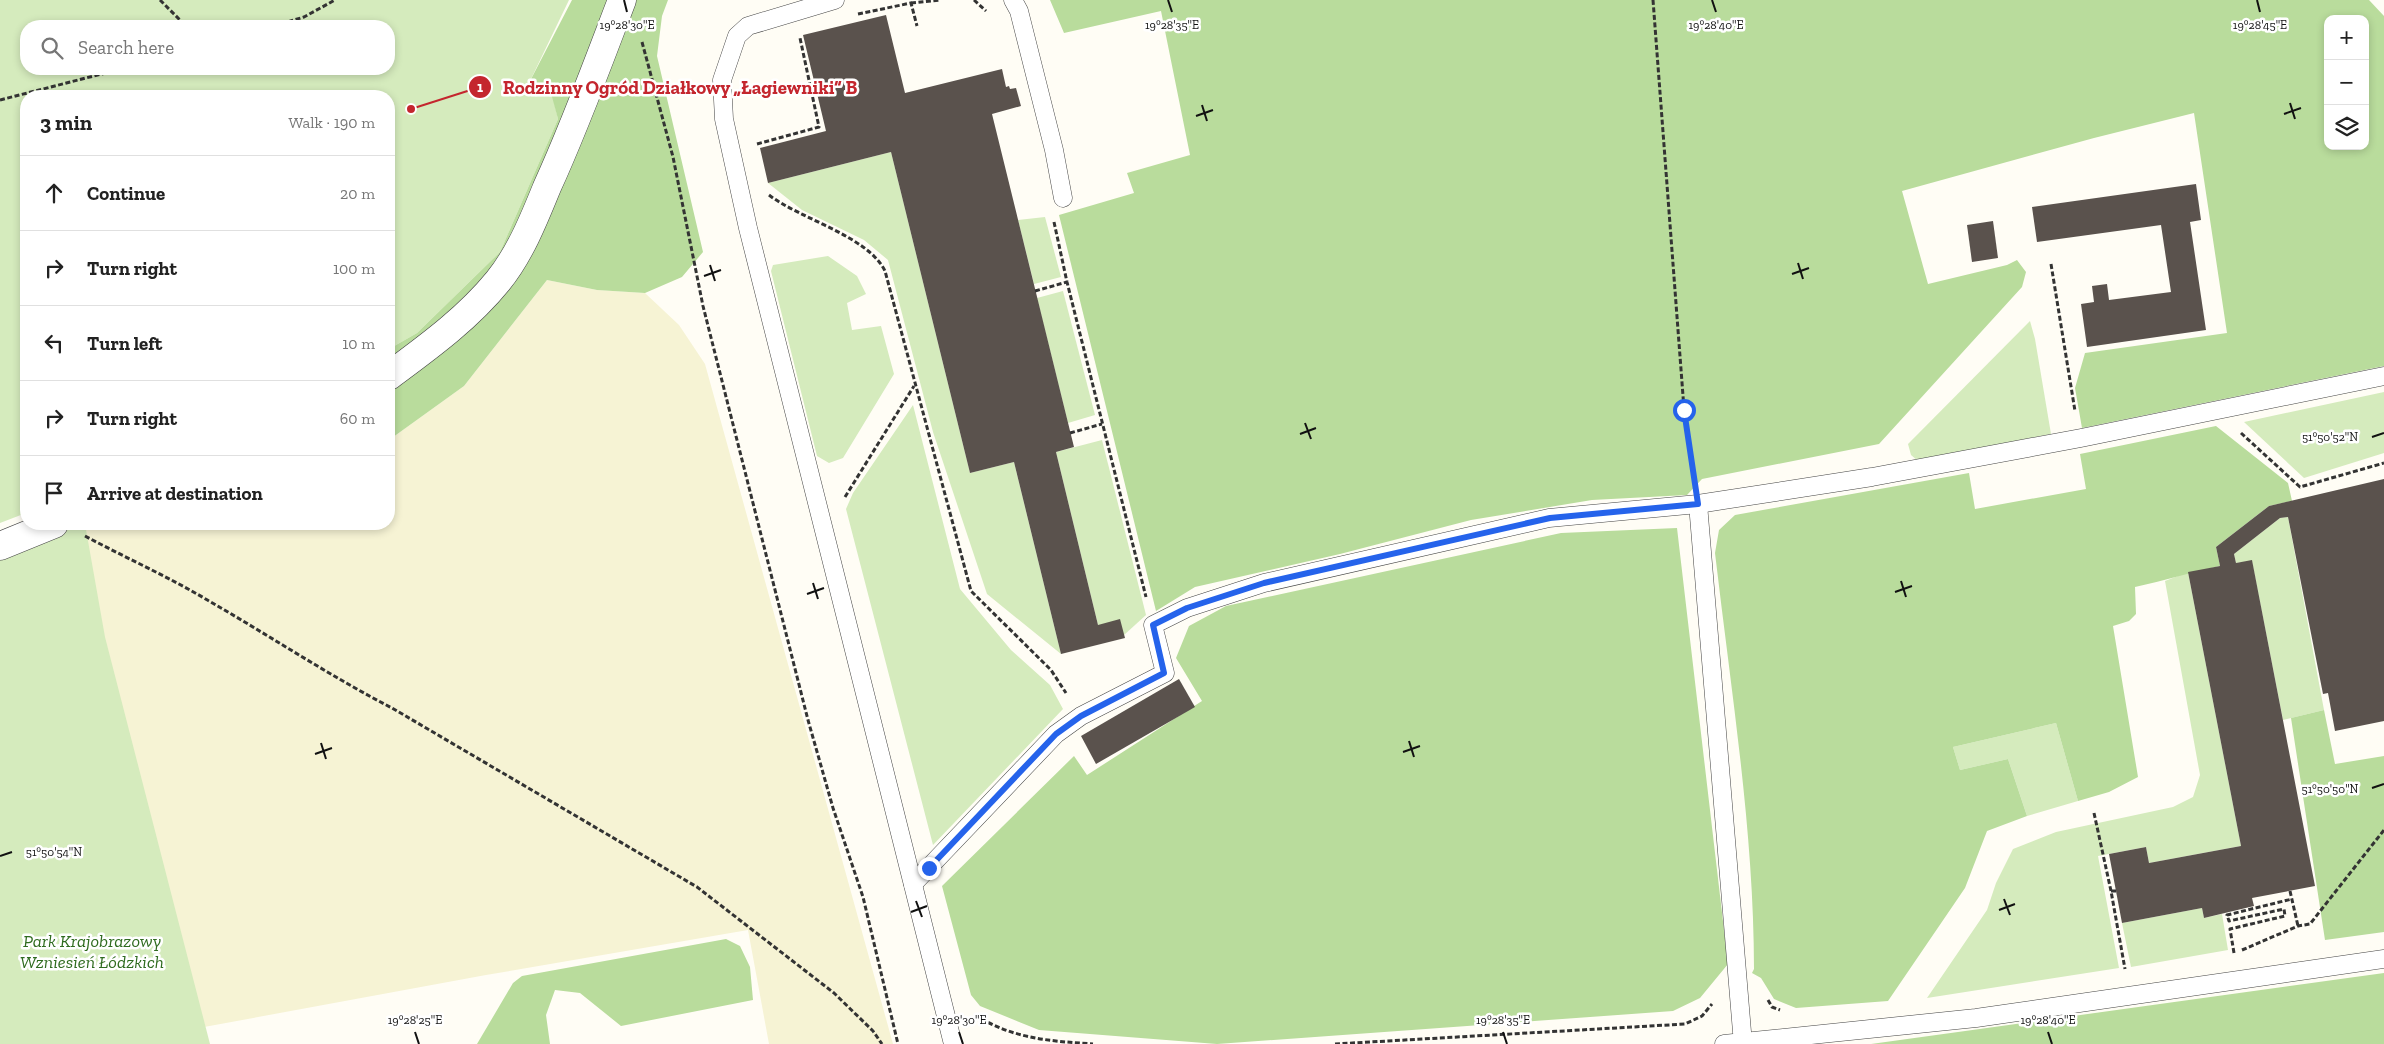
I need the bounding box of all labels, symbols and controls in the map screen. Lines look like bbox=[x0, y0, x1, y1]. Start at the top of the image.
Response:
map controls bbox=[2324, 15, 2369, 150]
button: + bbox=[2324, 15, 2369, 60]
text: 19°28'30"E bbox=[600, 18, 654, 32]
text: 19°28'35"E bbox=[1145, 18, 1199, 32]
text: 19°28'40"E bbox=[1688, 18, 1744, 32]
text: 19°28'45"E bbox=[2233, 18, 2287, 32]
search box bbox=[20, 20, 395, 75]
icon: search bbox=[38, 34, 66, 62]
text: Search here bbox=[78, 36, 174, 59]
button: − bbox=[2324, 60, 2369, 105]
callout: Rodzinny Ogród Działkowy „Łagiewniki” B bbox=[467, 70, 868, 104]
text: Rodzinny Ogród Działkowy „Łagiewniki” B bbox=[503, 76, 857, 99]
text: 1 bbox=[477, 78, 483, 96]
button: layers bbox=[2324, 105, 2369, 150]
text: 3 min bbox=[40, 110, 92, 135]
text: Walk · 190 m bbox=[288, 113, 375, 132]
icon: ahead bbox=[40, 179, 68, 207]
text: Continue bbox=[87, 182, 165, 205]
text: 20 m bbox=[340, 184, 375, 203]
icon: right bbox=[40, 254, 68, 282]
text: Turn right bbox=[87, 257, 177, 280]
text: 100 m bbox=[333, 259, 375, 278]
icon: left bbox=[40, 329, 68, 357]
text: Turn left bbox=[87, 332, 162, 355]
text: 10 m bbox=[342, 334, 375, 353]
route start bbox=[1673, 399, 1696, 422]
icon: right bbox=[40, 404, 68, 432]
text: Turn right bbox=[87, 407, 177, 430]
text: 60 m bbox=[340, 409, 375, 428]
text: 51°50'52"N bbox=[2302, 430, 2358, 444]
icon: arrive bbox=[40, 479, 68, 507]
text: Arrive at destination bbox=[87, 482, 263, 505]
text: 51°50'50"N bbox=[2302, 782, 2359, 796]
text: 51°50'54"N bbox=[26, 845, 82, 859]
route end bbox=[918, 857, 941, 880]
park label: Park Krajobrazowy Wzniesień Łódzkich bbox=[20, 930, 164, 973]
text: 19°28'25"E bbox=[388, 1013, 442, 1027]
text: 19°28'30"E bbox=[932, 1013, 986, 1027]
text: 19°28'35"E bbox=[1476, 1013, 1530, 1027]
text: 19°28'40"E bbox=[2020, 1013, 2076, 1027]

